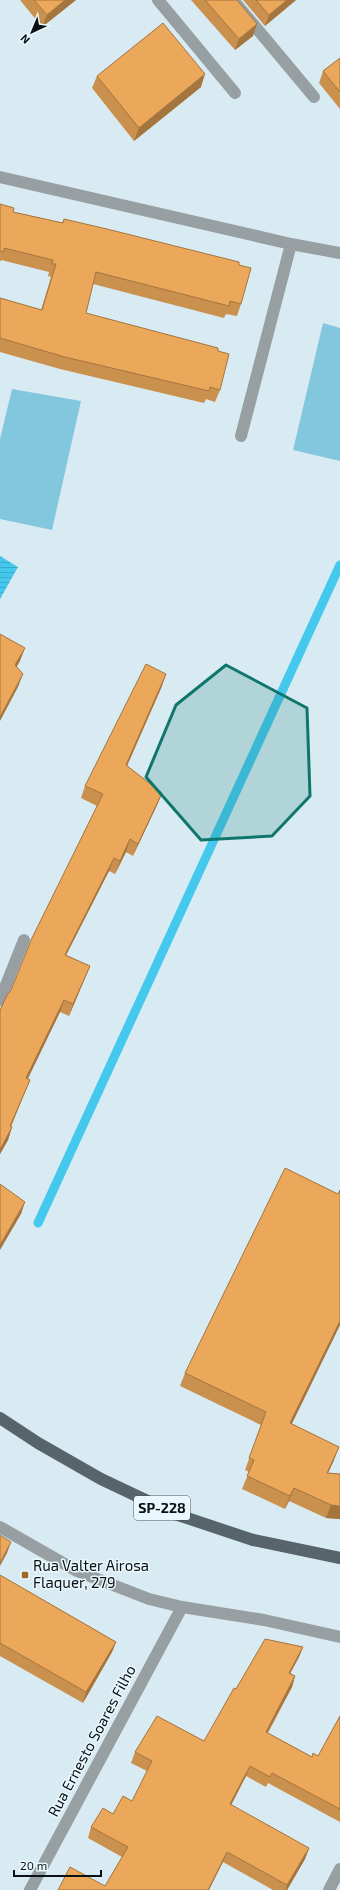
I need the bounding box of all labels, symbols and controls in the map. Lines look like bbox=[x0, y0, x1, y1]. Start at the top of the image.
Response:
north arrow bbox=[12, 12, 52, 52]
text: N bbox=[17, 32, 32, 47]
road number: SP-228 bbox=[134, 1496, 190, 1520]
place label: Rua Valter Airosa Flaquer, 279 bbox=[33, 1556, 149, 1591]
marker: Rua Valter Airosa Flaquer, 279 bbox=[20, 1570, 30, 1580]
street label: Rua Ernesto Soares Filho bbox=[43, 1662, 139, 1819]
scale bar bbox=[14, 1852, 101, 1878]
text: 20 m bbox=[20, 1858, 47, 1872]

